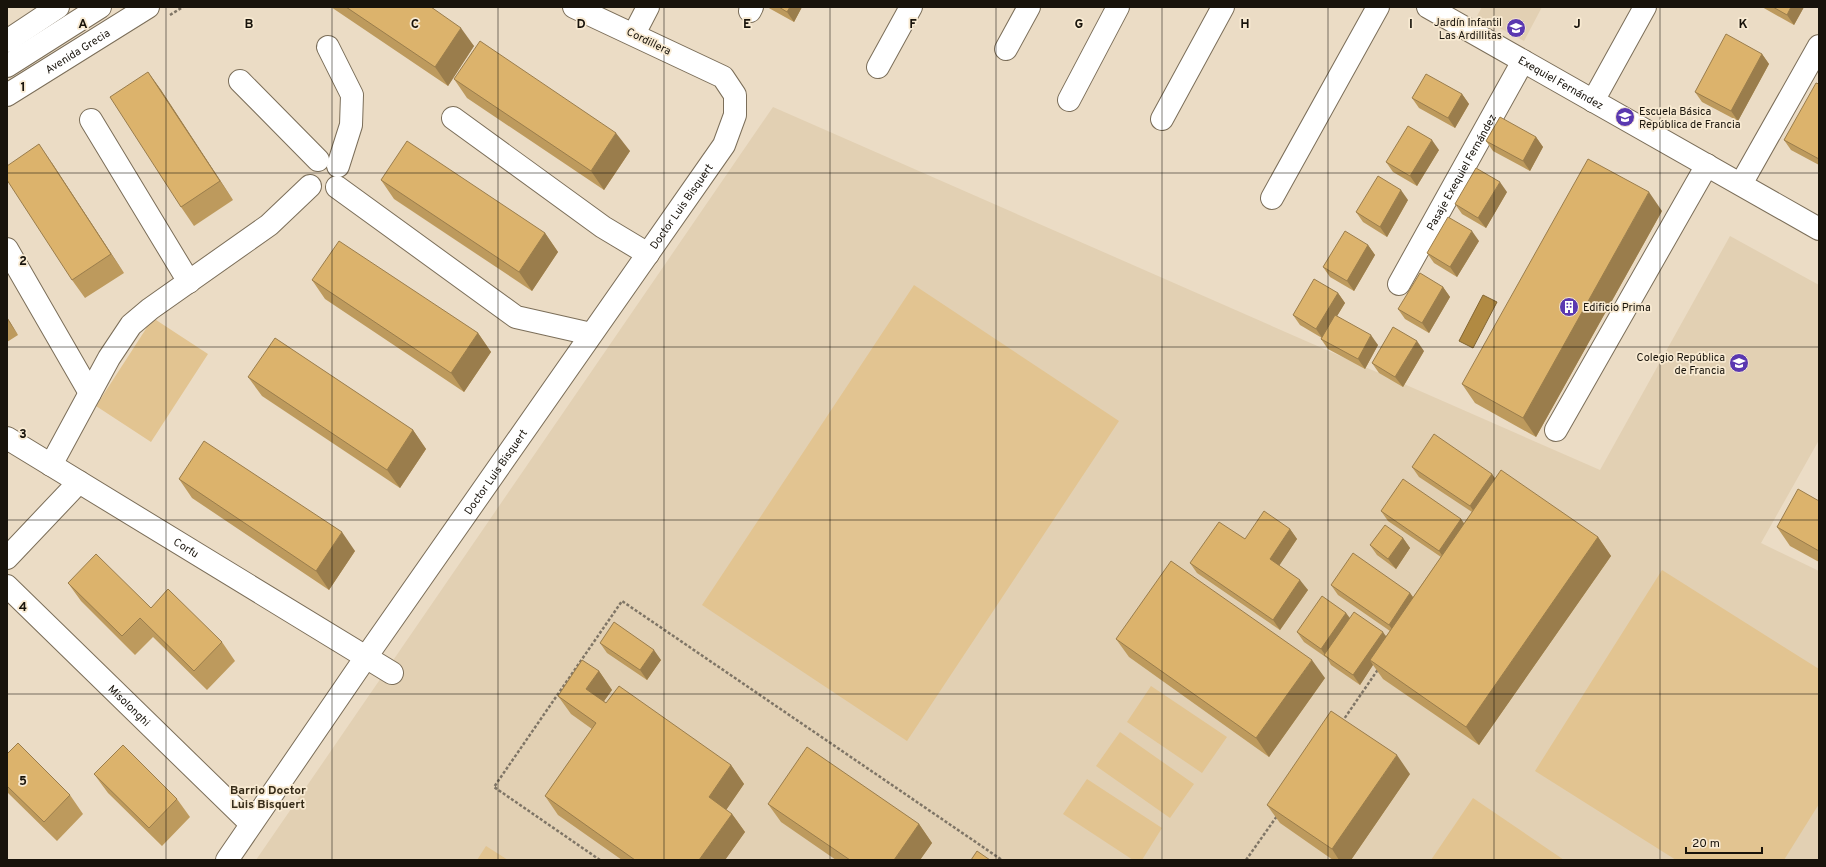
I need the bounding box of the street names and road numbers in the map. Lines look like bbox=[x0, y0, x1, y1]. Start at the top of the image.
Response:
street label: Cordillera bbox=[624, 25, 673, 59]
street label: Avenida Grecia bbox=[43, 26, 113, 76]
street label: Exequiel Fernández bbox=[1515, 54, 1606, 113]
street label: Pasaje Exequiel Fernández bbox=[1424, 112, 1500, 233]
street label: Doctor Luis Bisquert bbox=[647, 161, 717, 252]
street label: Doctor Luis Bisquert bbox=[462, 427, 531, 518]
street label: Corfu bbox=[170, 535, 201, 561]
street label: Misolonghi bbox=[105, 682, 153, 730]

